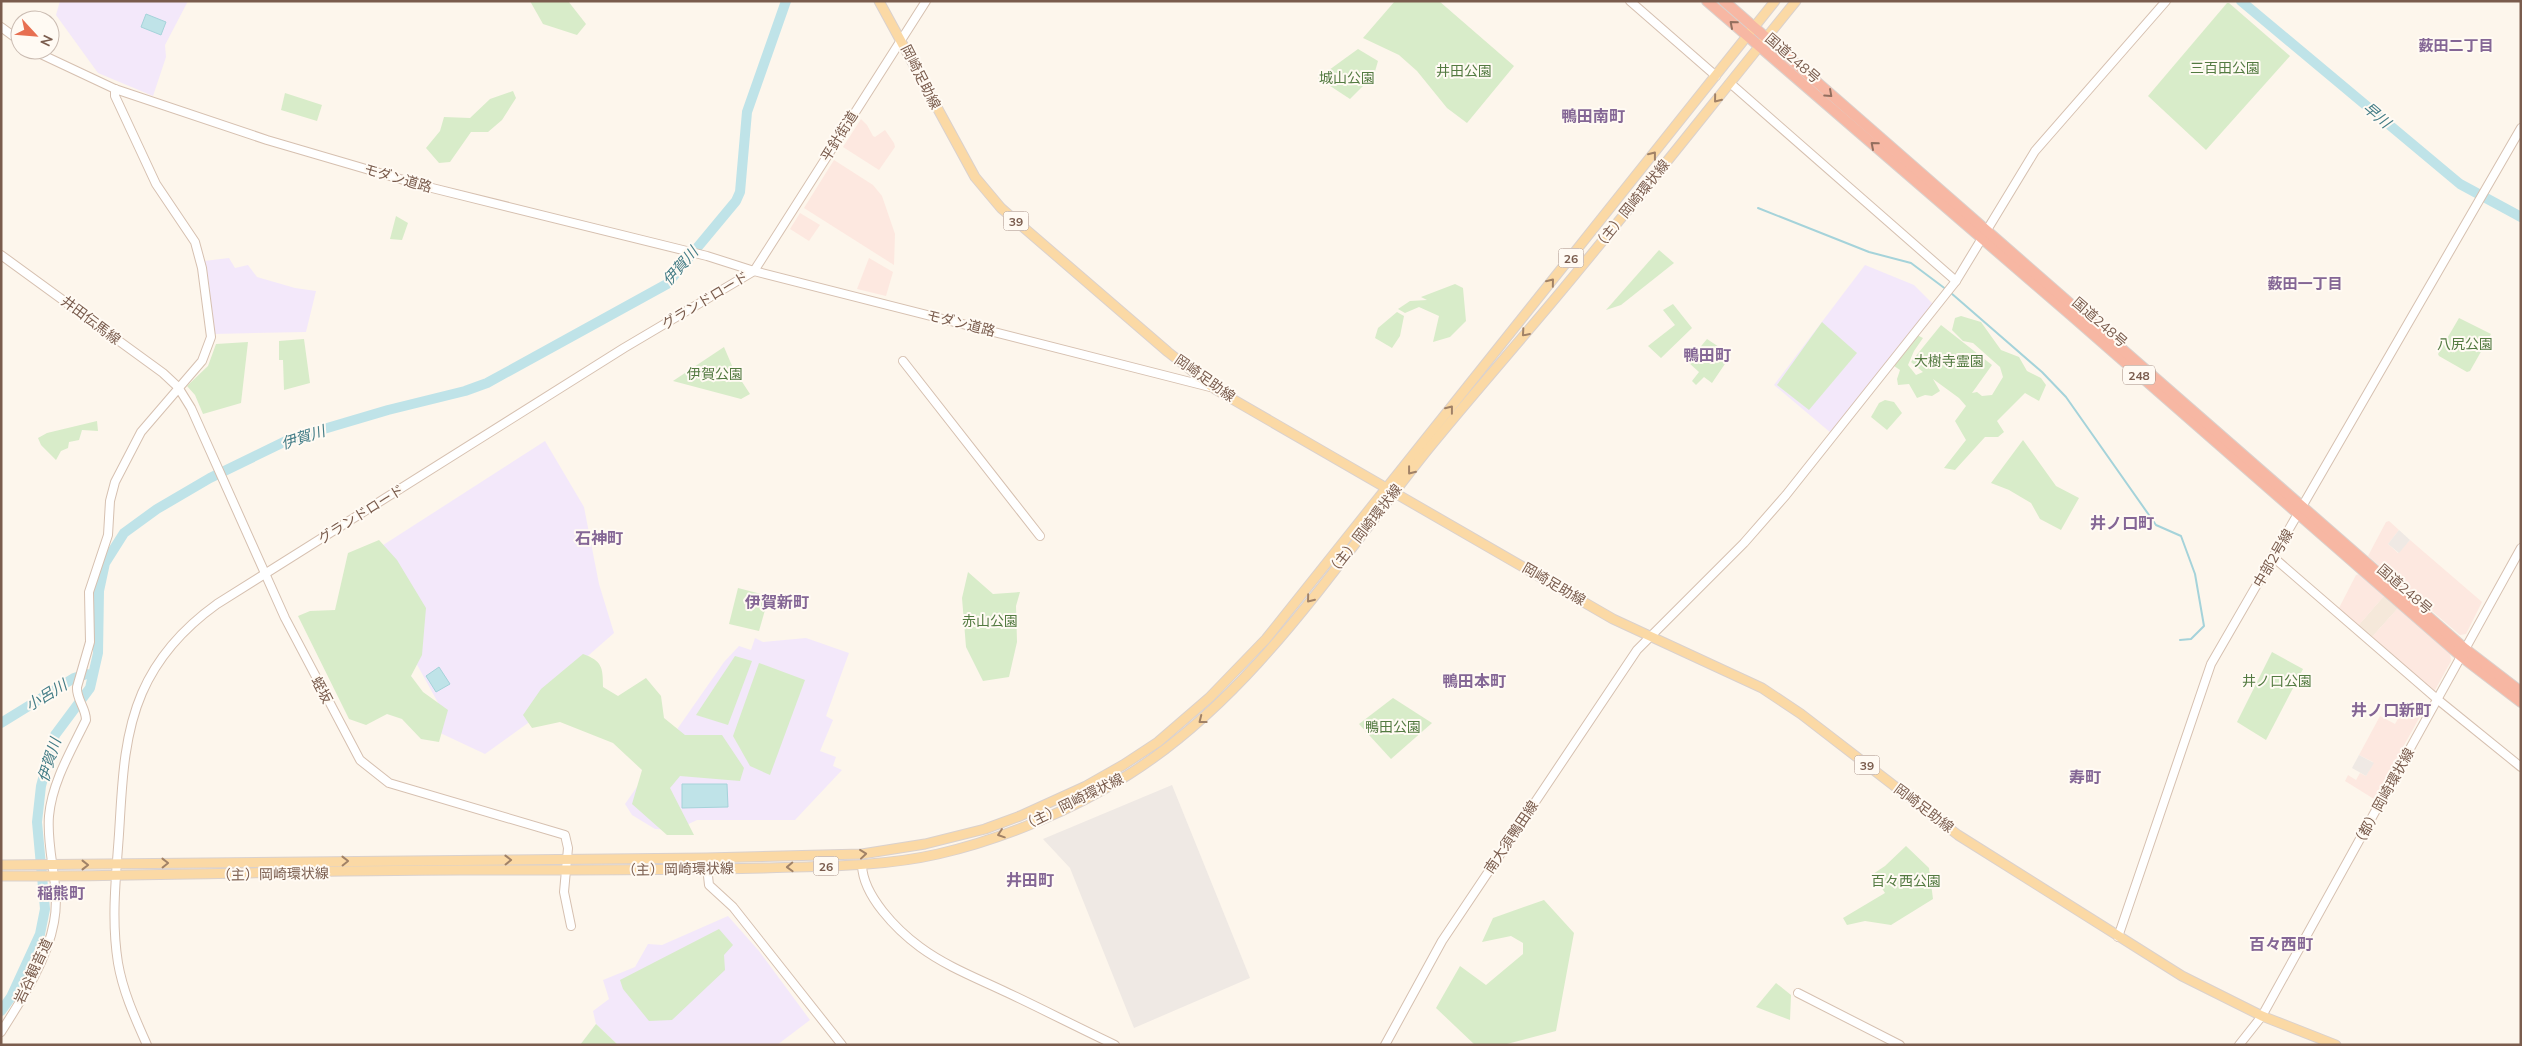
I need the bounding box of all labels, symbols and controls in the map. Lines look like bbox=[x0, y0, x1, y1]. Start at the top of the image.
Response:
north arrow bbox=[10, 10, 60, 60]
one-way arrow bbox=[1729, 21, 1738, 30]
street label: 国道248号 bbox=[1762, 29, 1824, 87]
text: N bbox=[36, 32, 57, 49]
district label: 薮田二丁目 bbox=[2418, 36, 2494, 55]
street label: 岡崎足助線 bbox=[897, 42, 945, 112]
park label: 三百田公園 bbox=[2190, 59, 2260, 77]
park label: 井田公園 bbox=[1436, 62, 1492, 80]
park label: 城山公園 bbox=[1319, 69, 1375, 87]
one-way arrow bbox=[1823, 88, 1832, 97]
one-way arrow bbox=[1714, 93, 1723, 102]
water label: 早川 bbox=[2359, 98, 2396, 133]
district label: 鴨田南町 bbox=[1561, 106, 1625, 126]
street label: 平針街道 bbox=[817, 107, 861, 165]
one-way arrow bbox=[1870, 142, 1879, 151]
one-way arrow bbox=[1647, 151, 1656, 161]
street label: （主）岡崎環状線 bbox=[1589, 156, 1673, 254]
street label: モダン道路 bbox=[362, 160, 434, 196]
road number: 39 bbox=[1004, 212, 1028, 230]
water label: 伊賀川 bbox=[658, 241, 703, 289]
road number: 26 bbox=[1558, 248, 1584, 268]
street label: グランドロード bbox=[658, 267, 752, 333]
district label: 薮田一丁目 bbox=[2267, 274, 2343, 293]
one-way arrow bbox=[1546, 279, 1554, 288]
street label: 井田伝馬線 bbox=[58, 292, 124, 348]
street label: 国道248号 bbox=[2069, 293, 2131, 351]
street label: モダン道路 bbox=[925, 306, 997, 340]
one-way arrow bbox=[1522, 327, 1531, 336]
park label: 八尻公園 bbox=[2437, 335, 2493, 353]
district label: 鴨田町 bbox=[1683, 345, 1731, 365]
street label: 岡崎足助線 bbox=[1171, 351, 1239, 405]
park label: 大樹寺霊園 bbox=[1914, 352, 1984, 370]
park label: 伊賀公園 bbox=[687, 365, 743, 383]
road number: 248 bbox=[2123, 366, 2155, 384]
one-way arrow bbox=[1445, 406, 1453, 415]
water label: 伊賀川 bbox=[279, 420, 329, 453]
one-way arrow bbox=[1408, 465, 1417, 475]
street label: グランドロード bbox=[315, 480, 407, 548]
street label: （主）岡崎環状線 bbox=[1322, 480, 1406, 580]
district label: 井ノ口町 bbox=[2090, 513, 2154, 533]
street label: 中部2号線 bbox=[2249, 526, 2297, 590]
district label: 石神町 bbox=[575, 528, 623, 548]
street label: 岡崎足助線 bbox=[1519, 559, 1589, 609]
street label: 国道248号 bbox=[2374, 560, 2436, 618]
district label: 伊賀新町 bbox=[744, 592, 809, 612]
one-way arrow bbox=[1307, 593, 1315, 602]
park label: 赤山公園 bbox=[962, 612, 1018, 630]
district label: 鴨田本町 bbox=[1442, 671, 1506, 691]
park label: 井ノ口公園 bbox=[2242, 672, 2312, 690]
street label: 蛭坂 bbox=[307, 673, 337, 707]
water label: 小呂川 bbox=[22, 674, 72, 715]
district label: 井ノ口新町 bbox=[2351, 700, 2431, 720]
one-way arrow bbox=[1198, 714, 1208, 723]
park label: 鴨田公園 bbox=[1365, 718, 1421, 736]
water label: 伊賀川 bbox=[33, 734, 65, 784]
street label: （都）岡崎環状線 bbox=[2348, 745, 2418, 851]
road number: 39 bbox=[1854, 756, 1880, 774]
district label: 寿町 bbox=[2069, 767, 2101, 787]
street label: （主）岡崎環状線 bbox=[1018, 769, 1126, 835]
street label: 岡崎足助線 bbox=[1891, 780, 1957, 836]
street label: 南大須鴨田線 bbox=[1480, 797, 1542, 877]
one-way arrow bbox=[997, 828, 1006, 838]
one-way arrow bbox=[859, 848, 867, 859]
one-way arrow bbox=[504, 855, 512, 865]
one-way arrow bbox=[342, 856, 350, 867]
road number: 26 bbox=[814, 856, 838, 876]
one-way arrow bbox=[162, 858, 170, 869]
street label: （主）岡崎環状線 bbox=[622, 859, 734, 879]
one-way arrow bbox=[82, 860, 89, 870]
one-way arrow bbox=[786, 862, 794, 872]
street label: （主）岡崎環状線 bbox=[217, 864, 329, 884]
district label: 井田町 bbox=[1006, 870, 1054, 890]
park label: 百々西公園 bbox=[1871, 872, 1941, 890]
district label: 稲熊町 bbox=[37, 883, 85, 903]
district label: 百々西町 bbox=[2249, 934, 2313, 954]
street label: 岩谷観音道 bbox=[10, 935, 56, 1007]

